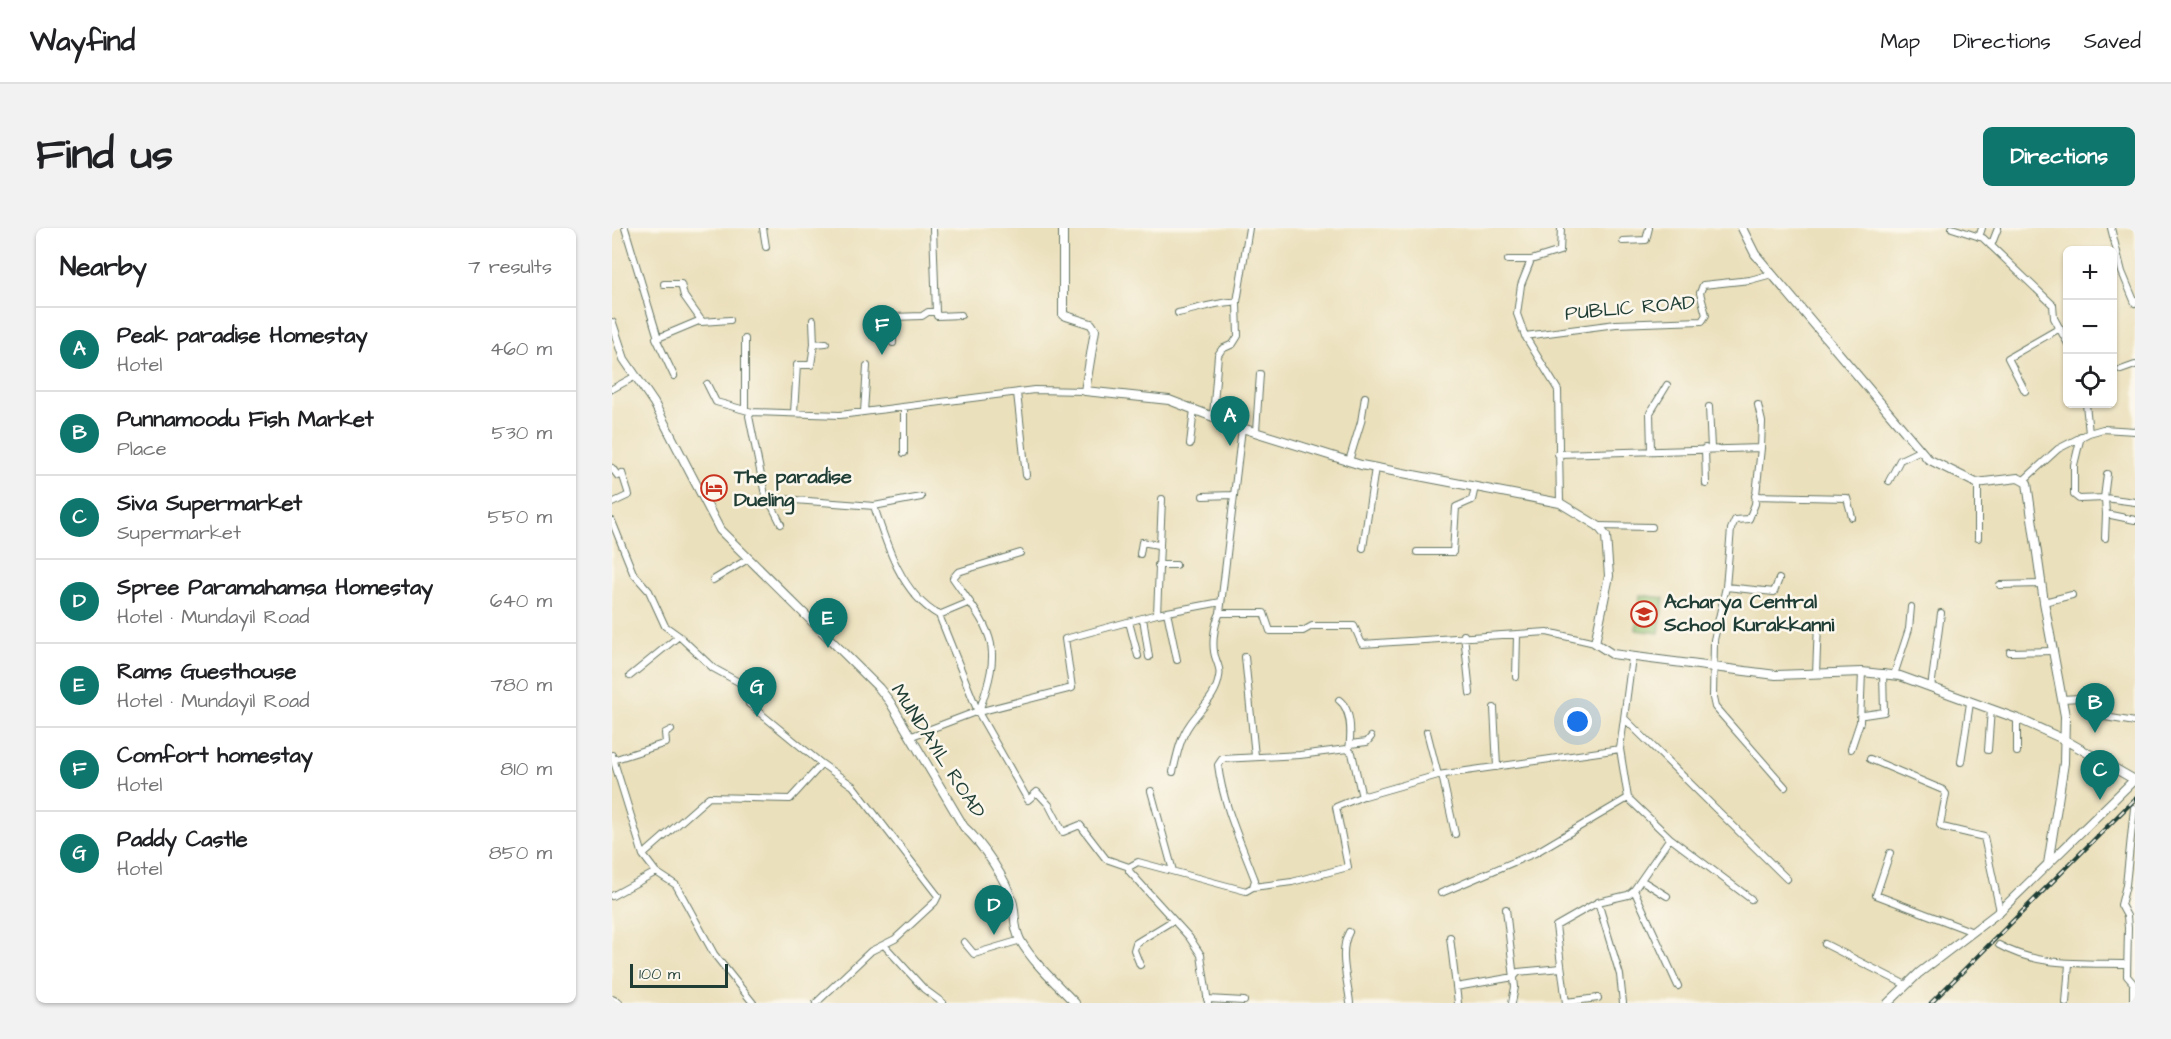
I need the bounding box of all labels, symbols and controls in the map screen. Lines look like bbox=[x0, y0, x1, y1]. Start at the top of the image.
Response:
text: Wayfind bbox=[30, 22, 135, 61]
text: Map bbox=[1880, 27, 1920, 56]
text: Directions bbox=[1953, 27, 2051, 56]
text: Saved bbox=[2084, 27, 2141, 56]
text: Find us bbox=[36, 127, 173, 185]
button: Directions bbox=[1983, 127, 2135, 186]
map controls bbox=[2063, 246, 2117, 408]
button: + bbox=[2063, 246, 2117, 300]
text: Nearby bbox=[60, 249, 147, 285]
text: 7 results bbox=[468, 253, 552, 281]
street label: PUBLIC ROAD bbox=[1564, 288, 1696, 328]
button: − bbox=[2063, 300, 2117, 354]
pin: F bbox=[862, 306, 902, 355]
text: Peak paradise Homestay bbox=[117, 320, 368, 351]
text: A bbox=[73, 335, 86, 363]
text: 460 m bbox=[490, 335, 552, 363]
text: Hotel bbox=[117, 351, 162, 379]
button: locate bbox=[2063, 354, 2117, 408]
pin: A bbox=[1210, 396, 1250, 446]
text: Punnamoodu Fish Market bbox=[117, 404, 374, 435]
text: B bbox=[72, 419, 87, 447]
text: 530 m bbox=[491, 419, 552, 447]
text: Place bbox=[117, 435, 167, 463]
place label: The paradise Dueling bbox=[733, 463, 852, 515]
hotel icon: The paradise Dueling bbox=[699, 473, 729, 503]
text: Siva Supermarket bbox=[117, 488, 302, 519]
text: C bbox=[72, 503, 87, 531]
text: 550 m bbox=[487, 503, 552, 531]
text: Supermarket bbox=[117, 519, 241, 547]
text: Spree Paramahamsa Homestay bbox=[117, 572, 433, 603]
text: D bbox=[73, 587, 86, 615]
text: 640 m bbox=[490, 587, 552, 615]
place label: Acharya Central School Kurakkanni bbox=[1663, 588, 1835, 639]
pin: E bbox=[808, 598, 848, 648]
school or university icon: Acharya Central School Kurakkanni bbox=[1629, 599, 1659, 629]
text: Hotel · Mundayil Road bbox=[117, 603, 309, 631]
text: Rams Guesthouse bbox=[117, 656, 296, 687]
pin: G bbox=[738, 668, 776, 717]
text: E bbox=[74, 671, 85, 699]
text: 780 m bbox=[491, 671, 552, 699]
street label: MUNDAYIL ROAD bbox=[884, 678, 992, 824]
pin: B bbox=[2076, 684, 2114, 733]
text: Hotel · Mundayil Road bbox=[117, 687, 309, 715]
your location bbox=[1563, 707, 1592, 736]
text: Comfort homestay bbox=[117, 740, 313, 771]
pin: C bbox=[2080, 750, 2120, 800]
text: F bbox=[73, 755, 86, 783]
text: 810 m bbox=[500, 755, 552, 783]
text: Hotel bbox=[117, 771, 162, 799]
text: Paddy Castle bbox=[117, 824, 248, 855]
text: G bbox=[73, 839, 86, 867]
text: 850 m bbox=[489, 839, 552, 867]
text: Hotel bbox=[117, 855, 162, 883]
pin: D bbox=[974, 886, 1013, 935]
scale bar bbox=[630, 961, 728, 988]
text: 100 m bbox=[639, 963, 680, 985]

